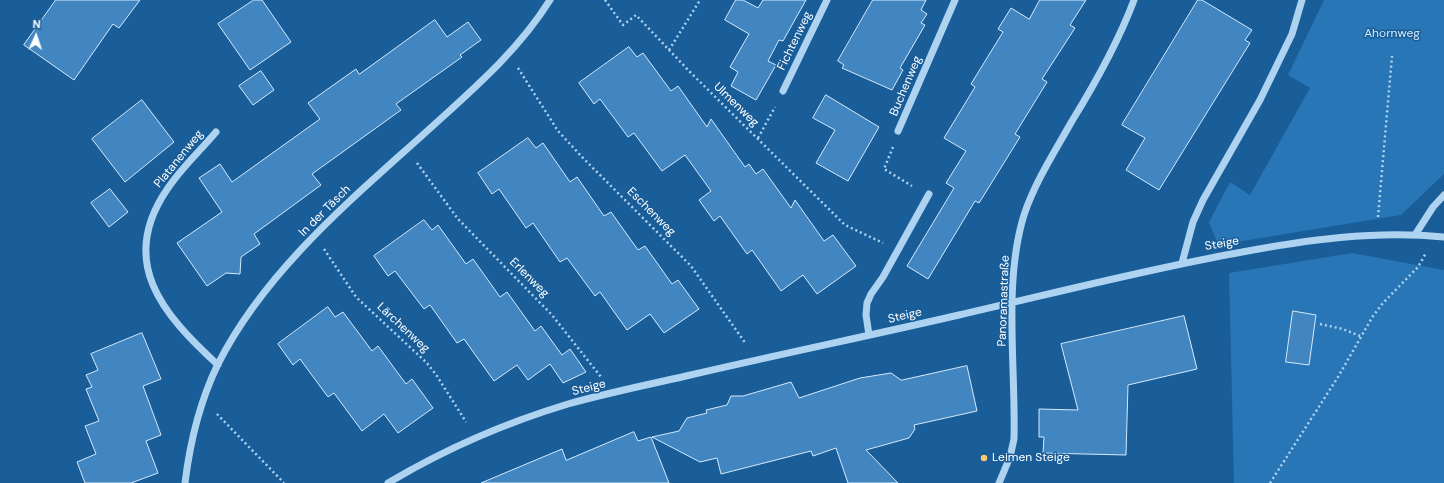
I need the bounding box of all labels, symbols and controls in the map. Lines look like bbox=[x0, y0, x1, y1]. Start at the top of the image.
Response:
street label: Fichtenweg bbox=[775, 9, 815, 73]
north arrow bbox=[16, 16, 56, 56]
text: N bbox=[32, 17, 41, 31]
park label: Ahornweg bbox=[1364, 27, 1420, 41]
street label: Buchenweg bbox=[887, 54, 925, 118]
street label: Ulmenweg bbox=[710, 80, 762, 130]
street label: Platanenweg bbox=[151, 127, 207, 191]
street label: In der Täsch bbox=[296, 182, 354, 240]
street label: Eschenweg bbox=[624, 185, 678, 239]
street label: Steige bbox=[1204, 234, 1240, 254]
street label: Erlenweg bbox=[506, 255, 552, 301]
street label: Panoramastraße bbox=[995, 255, 1013, 347]
street label: Lärchenweg bbox=[374, 300, 432, 356]
street label: Steige bbox=[887, 305, 923, 327]
street label: Steige bbox=[571, 377, 607, 399]
place label: Leimen Steige bbox=[992, 451, 1070, 465]
marker: Leimen Steige bbox=[979, 453, 989, 463]

